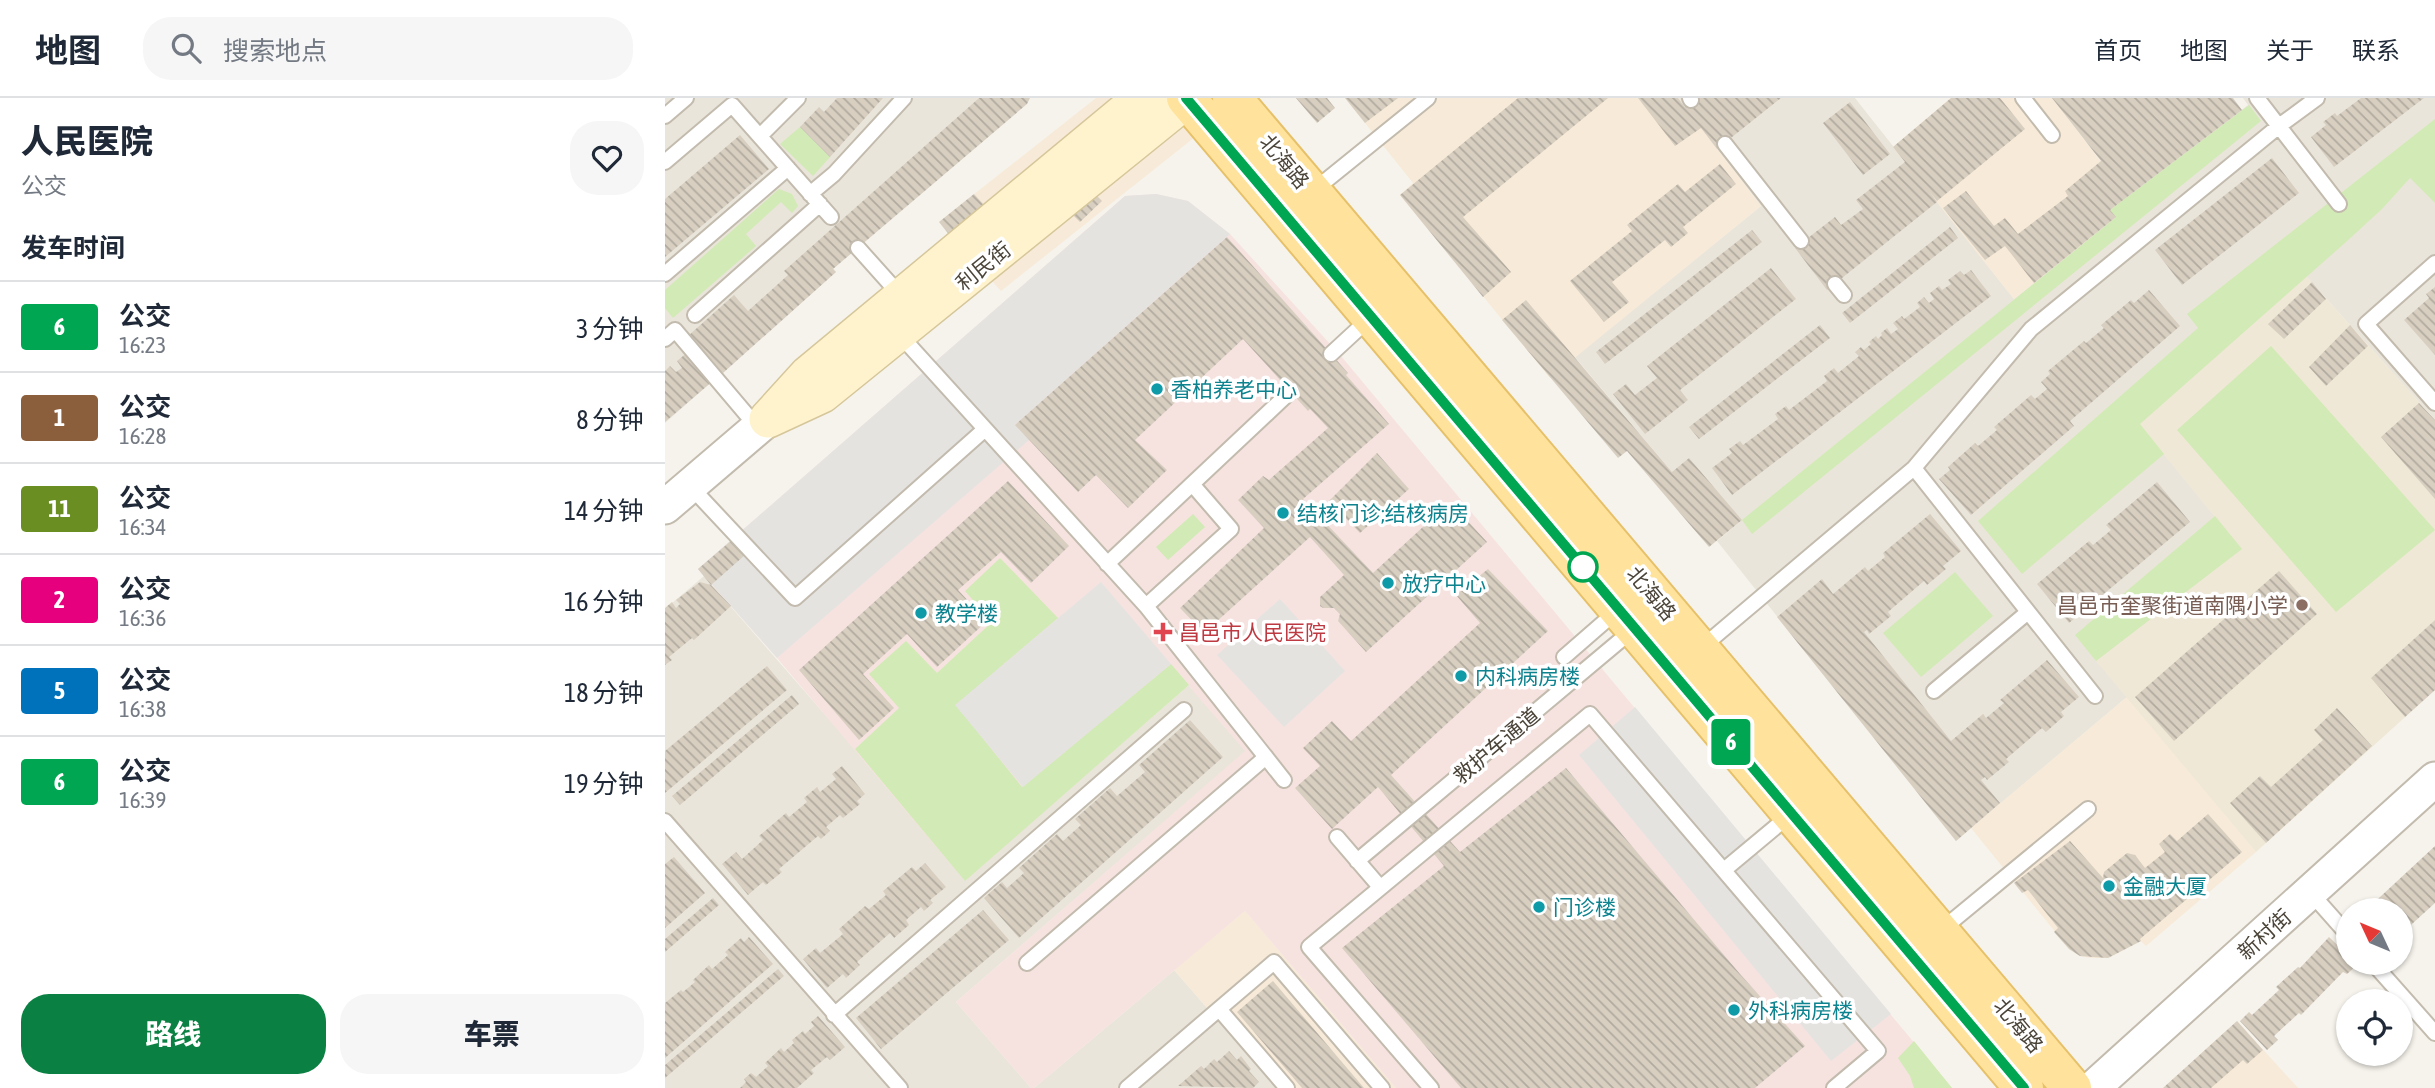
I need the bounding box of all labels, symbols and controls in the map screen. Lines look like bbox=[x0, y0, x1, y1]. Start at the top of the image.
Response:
search box bbox=[143, 17, 633, 80]
icon: search bbox=[167, 29, 205, 67]
text: 地图 bbox=[35, 31, 101, 69]
text: 搜索地点 bbox=[223, 36, 327, 66]
text: 首页 bbox=[2094, 37, 2142, 64]
text: 地图 bbox=[2180, 37, 2228, 64]
text: 关于 bbox=[2266, 37, 2314, 64]
text: 联系 bbox=[2352, 37, 2400, 64]
button: heart bbox=[570, 121, 644, 195]
text: 人民医院 bbox=[21, 122, 153, 160]
street label: 北海路 bbox=[1256, 129, 1314, 193]
text: 公交 bbox=[21, 173, 67, 199]
text: 发车时间 bbox=[21, 233, 125, 263]
street label: 利民街 bbox=[951, 237, 1015, 295]
text: 公交 bbox=[119, 301, 171, 331]
text: 6 bbox=[54, 313, 65, 340]
text: 3 分钟 bbox=[576, 314, 644, 344]
text: 16:23 bbox=[119, 332, 166, 358]
place label: 香柏养老中心 bbox=[1171, 377, 1297, 401]
marker: 香柏养老中心 bbox=[1149, 381, 1165, 397]
text: 公交 bbox=[119, 392, 171, 422]
text: 1 bbox=[54, 404, 65, 431]
text: 8 分钟 bbox=[576, 405, 644, 435]
text: 16:28 bbox=[119, 423, 166, 449]
text: 公交 bbox=[119, 483, 171, 513]
text: 11 bbox=[48, 495, 71, 522]
text: 14 分钟 bbox=[564, 496, 644, 526]
place label: 结核门诊;结核病房 bbox=[1297, 501, 1469, 525]
marker: 结核门诊;结核病房 bbox=[1275, 505, 1291, 521]
text: 16:34 bbox=[119, 514, 166, 540]
unlabelled marker bbox=[1568, 552, 1598, 582]
street label: 北海路 bbox=[1623, 561, 1681, 625]
place label: 放疗中心 bbox=[1402, 571, 1486, 595]
text: 公交 bbox=[119, 574, 171, 604]
marker: 放疗中心 bbox=[1380, 575, 1396, 591]
text: 2 bbox=[54, 586, 65, 613]
text: 16 分钟 bbox=[564, 587, 644, 617]
place label: 昌邑市奎聚街道南隅小学 bbox=[2057, 593, 2288, 617]
marker: 昌邑市奎聚街道南隅小学 bbox=[2294, 597, 2310, 613]
place label: 教学楼 bbox=[935, 601, 998, 625]
text: 16:36 bbox=[119, 605, 166, 631]
marker: 教学楼 bbox=[913, 605, 929, 621]
place label: 昌邑市人民医院 bbox=[1179, 620, 1326, 644]
marker: 昌邑市人民医院 bbox=[1153, 622, 1173, 642]
place label: 内科病房楼 bbox=[1475, 664, 1580, 688]
text: 公交 bbox=[119, 665, 171, 695]
marker: 内科病房楼 bbox=[1453, 668, 1469, 684]
text: 5 bbox=[54, 677, 65, 704]
text: 18 分钟 bbox=[564, 678, 644, 708]
text: 16:38 bbox=[119, 696, 166, 722]
street label: 救护车通道 bbox=[1448, 702, 1544, 788]
line badge: 6 bbox=[1708, 719, 1754, 765]
text: 6 bbox=[1725, 728, 1737, 755]
text: 公交 bbox=[119, 756, 171, 786]
text: 6 bbox=[54, 768, 65, 795]
text: 19 分钟 bbox=[564, 769, 644, 799]
text: 16:39 bbox=[119, 787, 166, 813]
place label: 金融大厦 bbox=[2123, 874, 2207, 898]
marker: 金融大厦 bbox=[2101, 878, 2117, 894]
place label: 门诊楼 bbox=[1553, 895, 1616, 919]
north arrow bbox=[2336, 898, 2413, 975]
map controls bbox=[2336, 898, 2413, 1066]
marker: 门诊楼 bbox=[1531, 899, 1547, 915]
street label: 新村街 bbox=[2233, 904, 2295, 964]
button: locate bbox=[2336, 989, 2413, 1066]
street label: 北海路 bbox=[1990, 993, 2048, 1057]
button: 路线 bbox=[21, 994, 326, 1074]
button: 车票 bbox=[340, 994, 644, 1074]
place label: 外科病房楼 bbox=[1748, 998, 1853, 1022]
marker: 外科病房楼 bbox=[1726, 1002, 1742, 1018]

